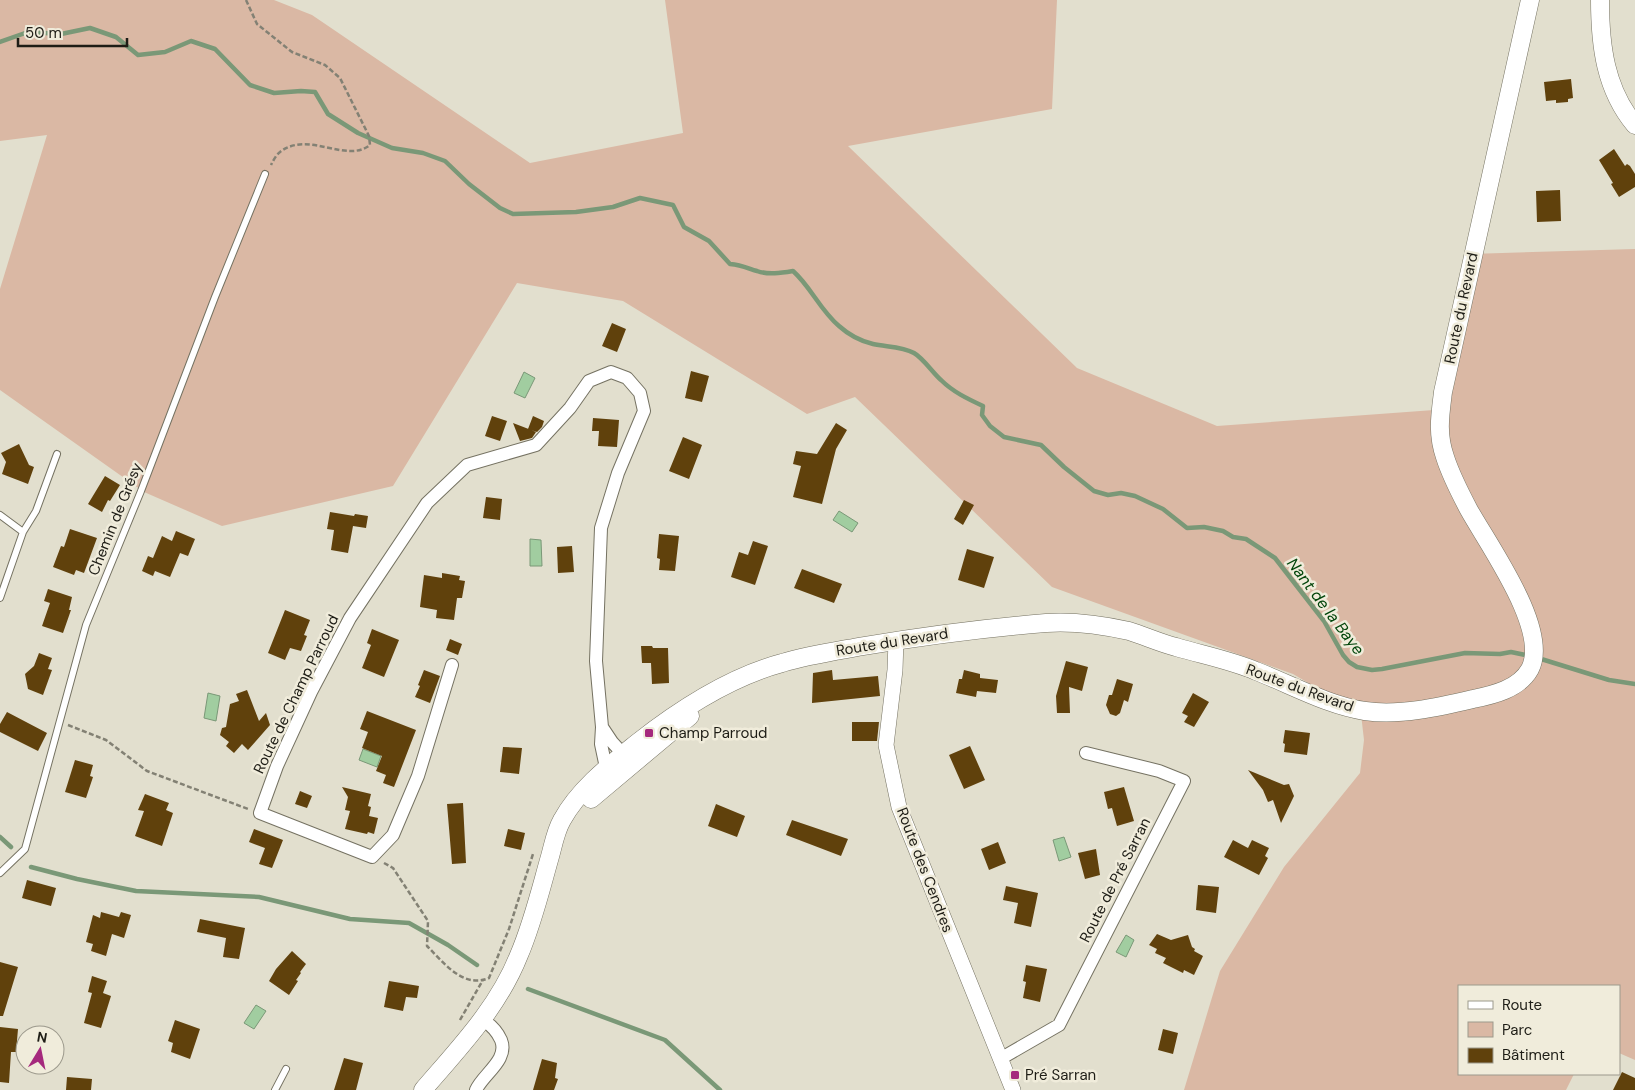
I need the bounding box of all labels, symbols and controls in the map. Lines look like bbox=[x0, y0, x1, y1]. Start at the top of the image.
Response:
scale bar bbox=[18, 15, 126, 47]
text: 50 m bbox=[25, 23, 62, 43]
street label: Route du Revard bbox=[1439, 251, 1483, 365]
street label: Chemin de Grésy bbox=[83, 459, 147, 578]
water label: Nant de la Baye bbox=[1282, 554, 1369, 659]
street label: Route de Champ Parroud bbox=[249, 611, 343, 777]
street label: Route du Revard bbox=[835, 623, 949, 661]
street label: Route du Revard bbox=[1243, 659, 1357, 717]
place label: Champ Parroud bbox=[659, 723, 768, 743]
marker: Champ Parroud bbox=[643, 727, 655, 739]
street label: Route des Cendres bbox=[892, 805, 958, 935]
street label: Route de Pré Sarran bbox=[1075, 814, 1155, 946]
legend bbox=[1458, 985, 1620, 1075]
text: Route bbox=[1502, 995, 1542, 1015]
text: Parc bbox=[1502, 1020, 1532, 1040]
north arrow bbox=[15, 1025, 65, 1075]
text: N bbox=[36, 1027, 49, 1047]
text: Bâtiment bbox=[1502, 1045, 1565, 1065]
place label: Pré Sarran bbox=[1025, 1065, 1096, 1085]
marker: Pré Sarran bbox=[1009, 1069, 1021, 1081]

